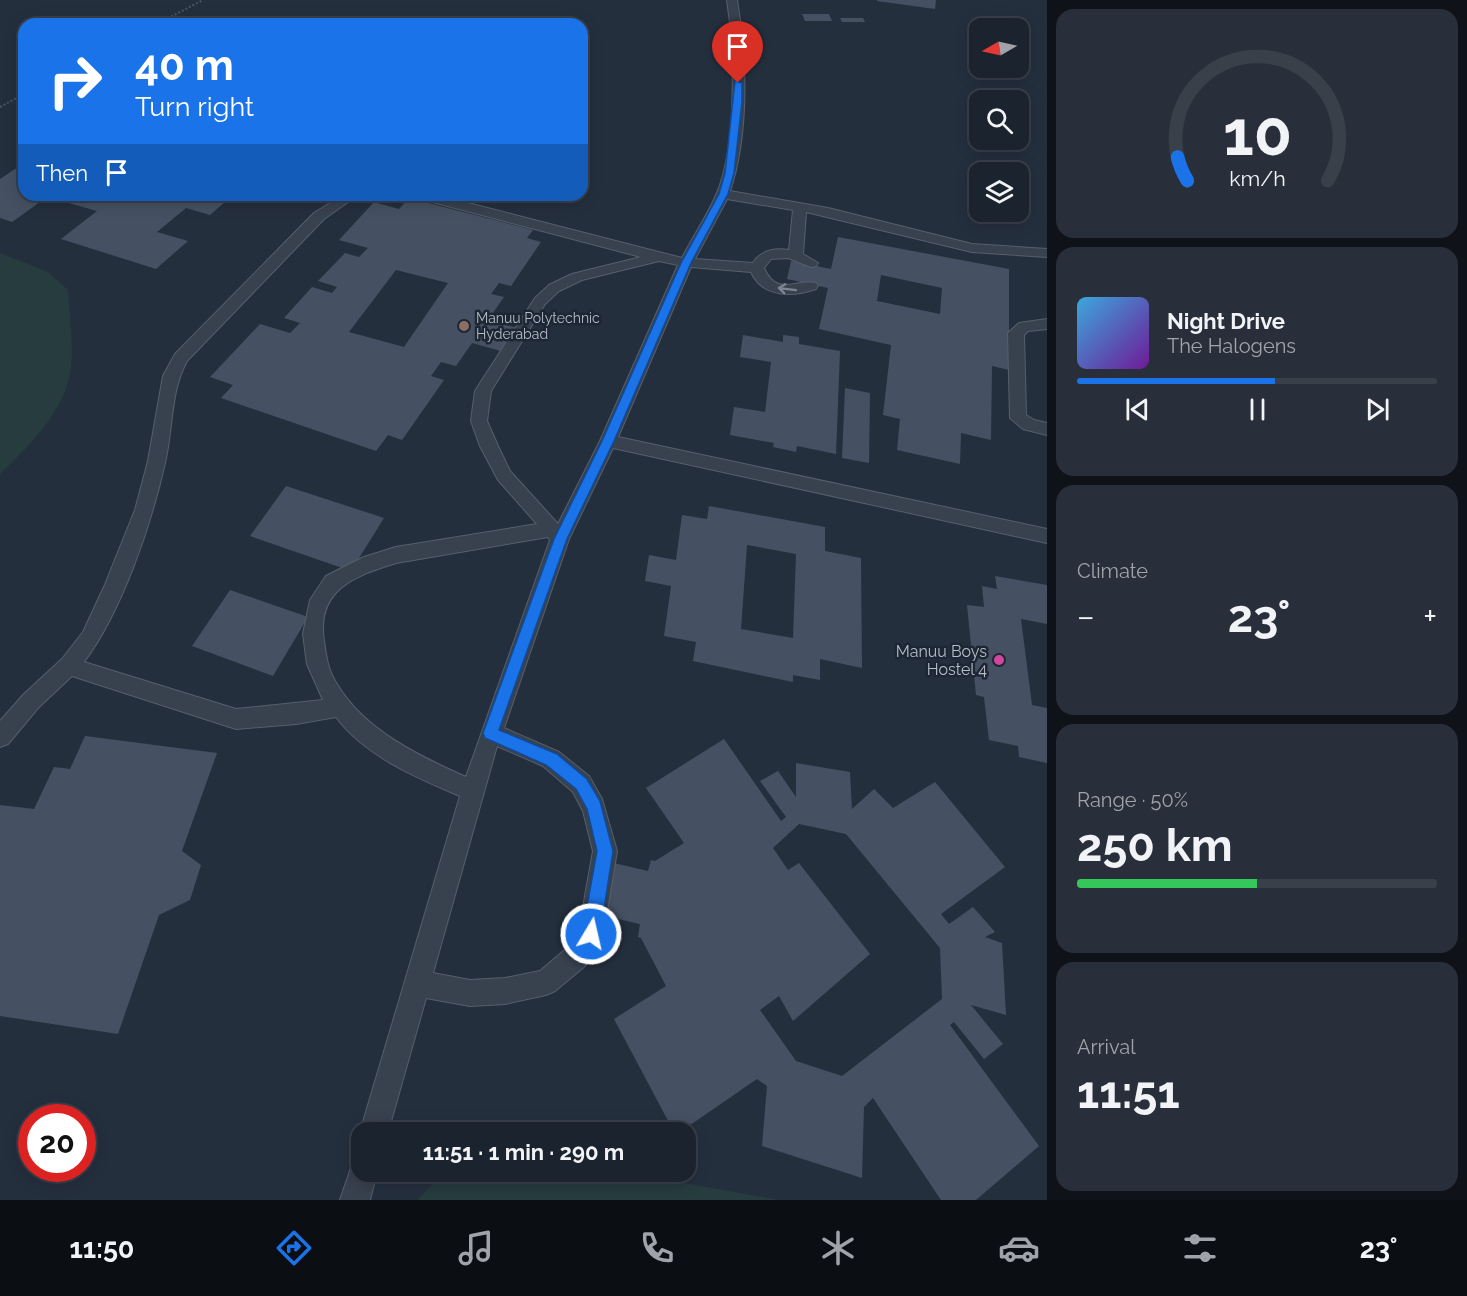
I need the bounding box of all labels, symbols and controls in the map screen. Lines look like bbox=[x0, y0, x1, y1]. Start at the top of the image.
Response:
north arrow bbox=[969, 18, 1029, 78]
map controls bbox=[969, 18, 1029, 222]
pin bbox=[712, 21, 763, 83]
icon: arrive bbox=[721, 30, 754, 63]
text: 40 m bbox=[135, 41, 234, 90]
icon: right bbox=[36, 42, 114, 120]
button: search bbox=[969, 90, 1029, 150]
text: Turn right bbox=[135, 91, 254, 122]
text: 10 bbox=[1222, 96, 1292, 170]
icon: arrive bbox=[100, 156, 133, 189]
text: Then bbox=[36, 160, 88, 186]
button: layers bbox=[969, 162, 1029, 222]
text: km/h bbox=[1229, 166, 1285, 191]
one-way arrow bbox=[777, 283, 797, 294]
text: Night Drive bbox=[1167, 308, 1285, 334]
place label: Manuu Polytechnic Hyderabad bbox=[476, 310, 600, 342]
marker: Manuu Polytechnic Hyderabad bbox=[457, 319, 471, 333]
text: The Halogens bbox=[1167, 334, 1296, 358]
icon: previous bbox=[1121, 393, 1154, 426]
icon: pause bbox=[1241, 393, 1274, 426]
icon: next bbox=[1361, 393, 1394, 426]
text: Climate bbox=[1077, 559, 1148, 583]
text: 23° bbox=[1228, 590, 1290, 643]
text: − bbox=[1077, 597, 1095, 636]
text: + bbox=[1423, 597, 1437, 636]
place label: Manuu Boys Hostel 4 bbox=[896, 642, 987, 679]
marker: Manuu Boys Hostel 4 bbox=[992, 653, 1006, 667]
text: Range · 50% bbox=[1077, 788, 1188, 812]
text: 250 km bbox=[1077, 819, 1233, 872]
position arrow bbox=[559, 902, 623, 966]
text: Arrival bbox=[1077, 1035, 1136, 1059]
text: 11:51 bbox=[1077, 1066, 1180, 1119]
speed limit sign: 20 bbox=[18, 1104, 96, 1182]
text: 11:51 · 1 min · 290 m bbox=[423, 1139, 624, 1165]
icon: directions bbox=[273, 1227, 315, 1269]
icon: music bbox=[455, 1227, 497, 1269]
icon: phone bbox=[636, 1227, 678, 1269]
icon: climate bbox=[817, 1227, 859, 1269]
icon: car bbox=[998, 1227, 1040, 1269]
icon: filters bbox=[1179, 1227, 1221, 1269]
text: 11:50 bbox=[70, 1233, 134, 1264]
text: 23° bbox=[1360, 1233, 1397, 1264]

